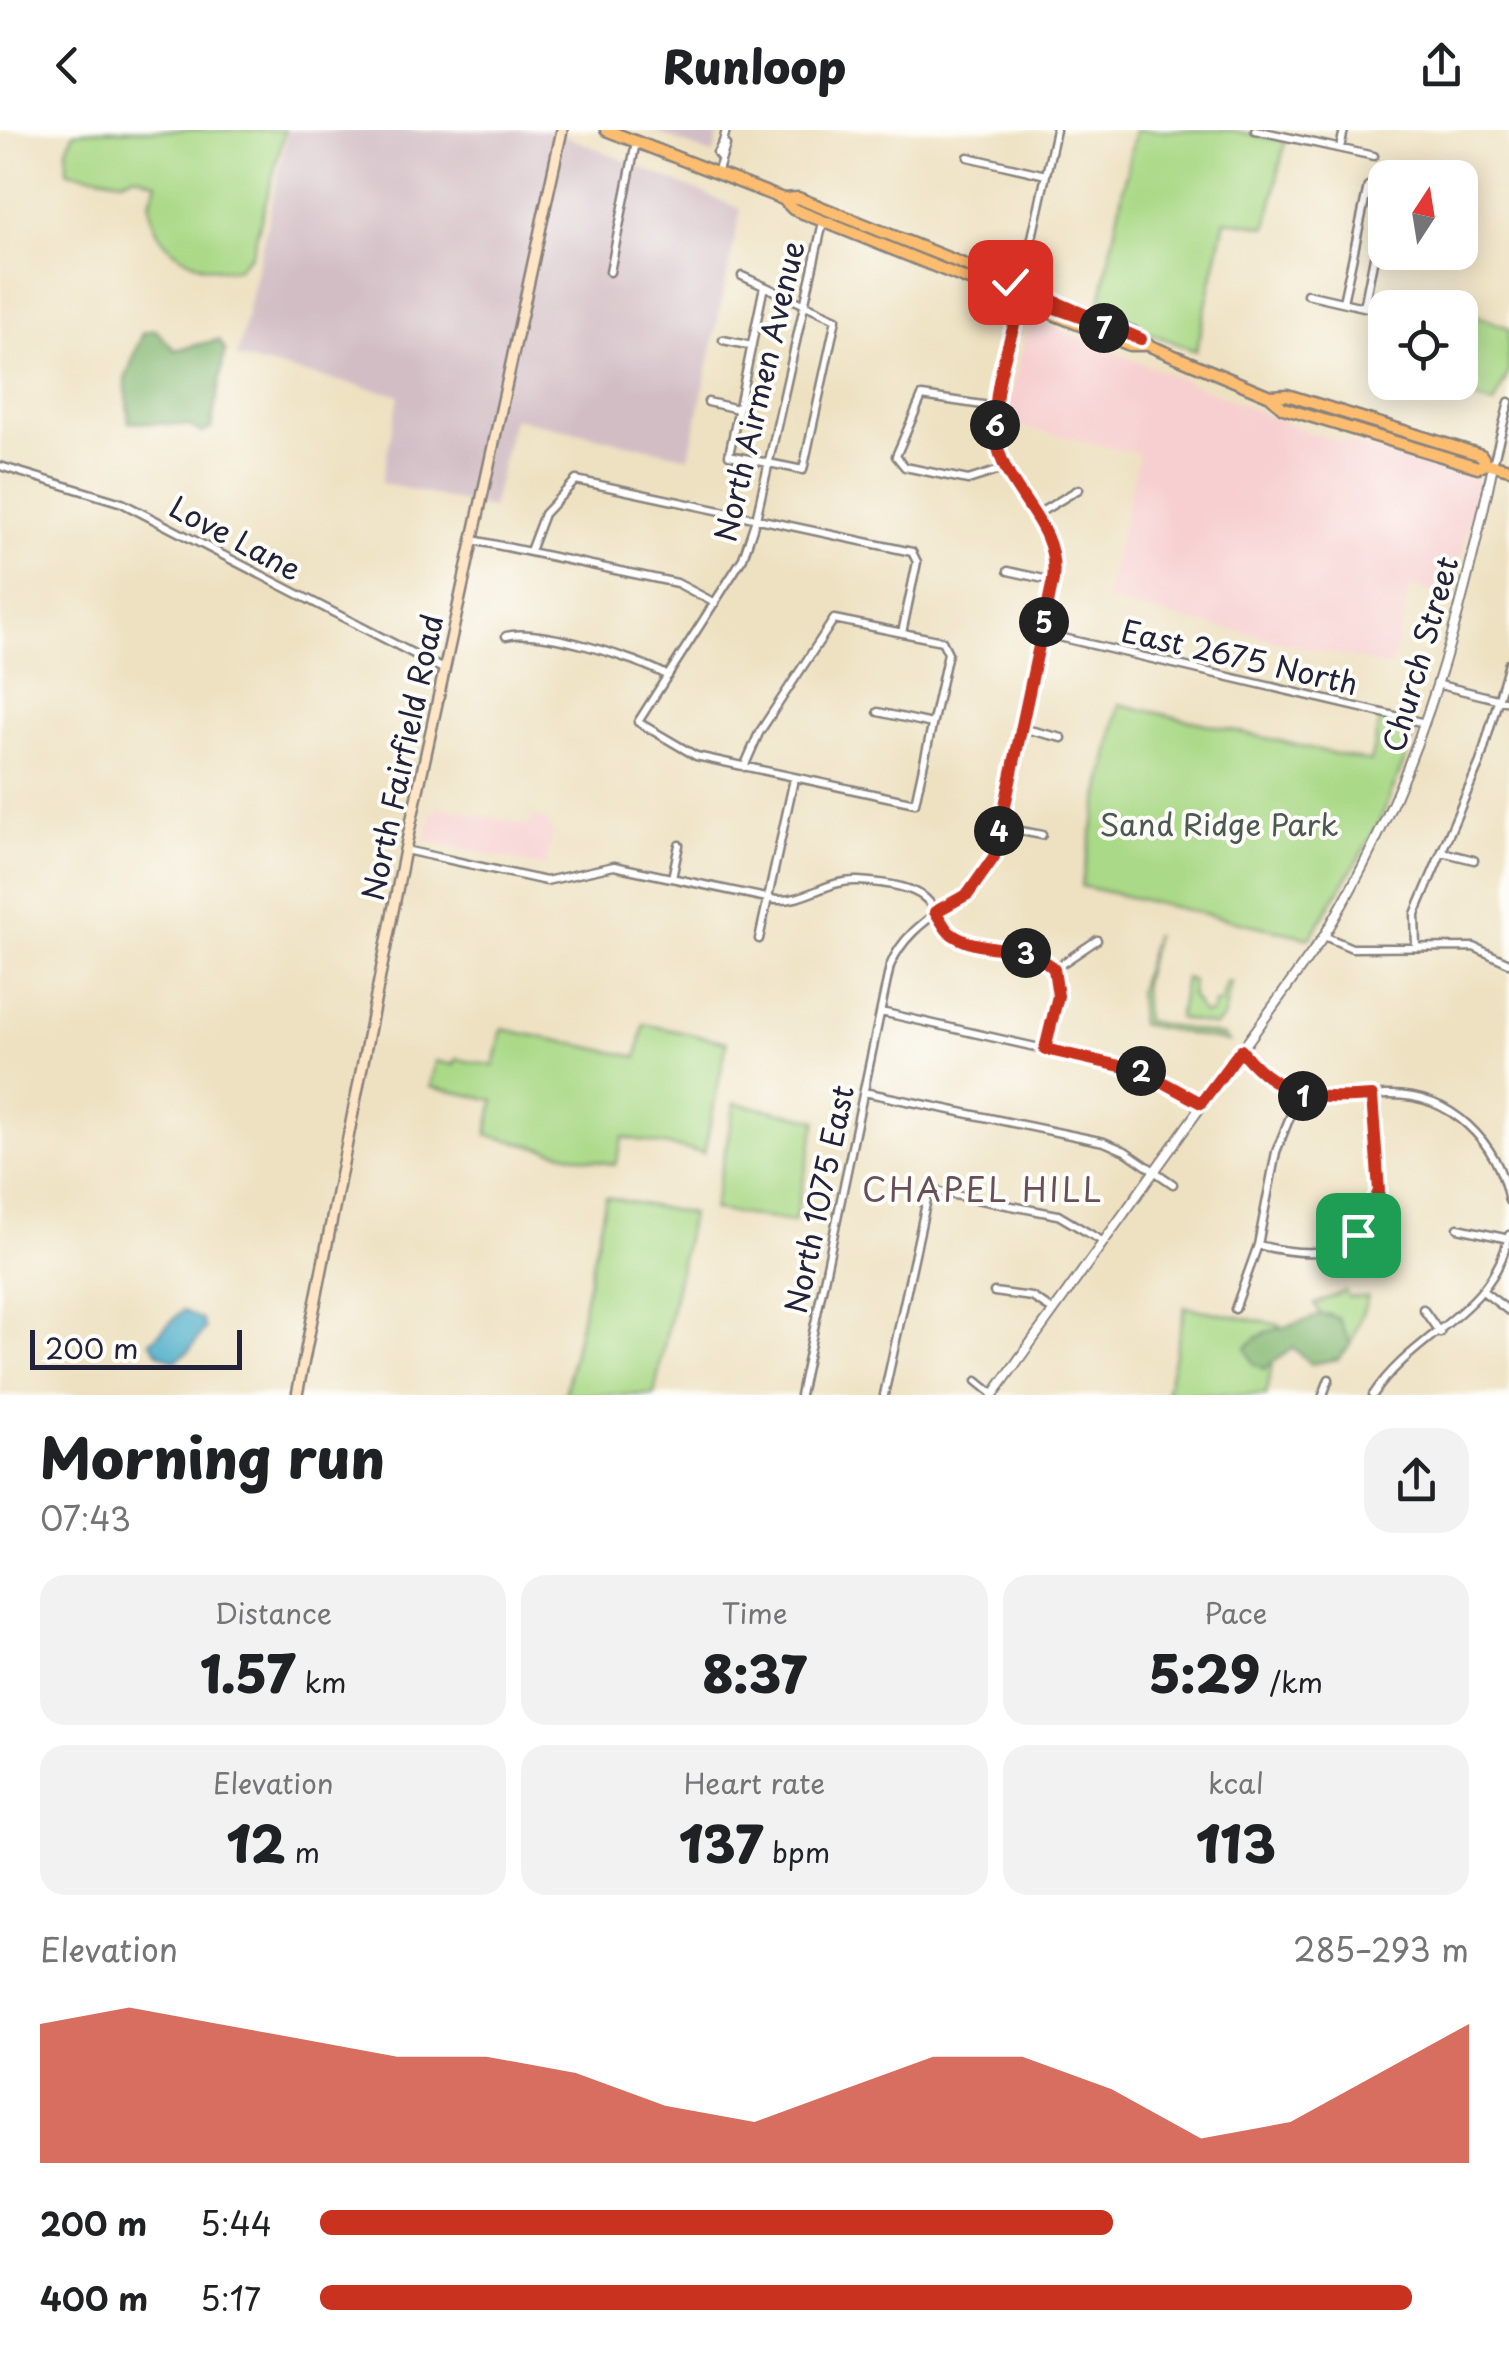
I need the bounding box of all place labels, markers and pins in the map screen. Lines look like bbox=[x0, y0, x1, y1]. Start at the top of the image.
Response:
pin bbox=[968, 240, 1053, 325]
pin: 7 bbox=[1079, 303, 1129, 353]
pin: 6 bbox=[970, 400, 1020, 450]
pin: 5 bbox=[1019, 597, 1069, 647]
pin: 4 bbox=[974, 806, 1024, 856]
pin: 3 bbox=[1001, 928, 1051, 978]
pin: 2 bbox=[1116, 1046, 1166, 1096]
pin: 1 bbox=[1278, 1071, 1328, 1121]
pin bbox=[1316, 1193, 1401, 1278]

